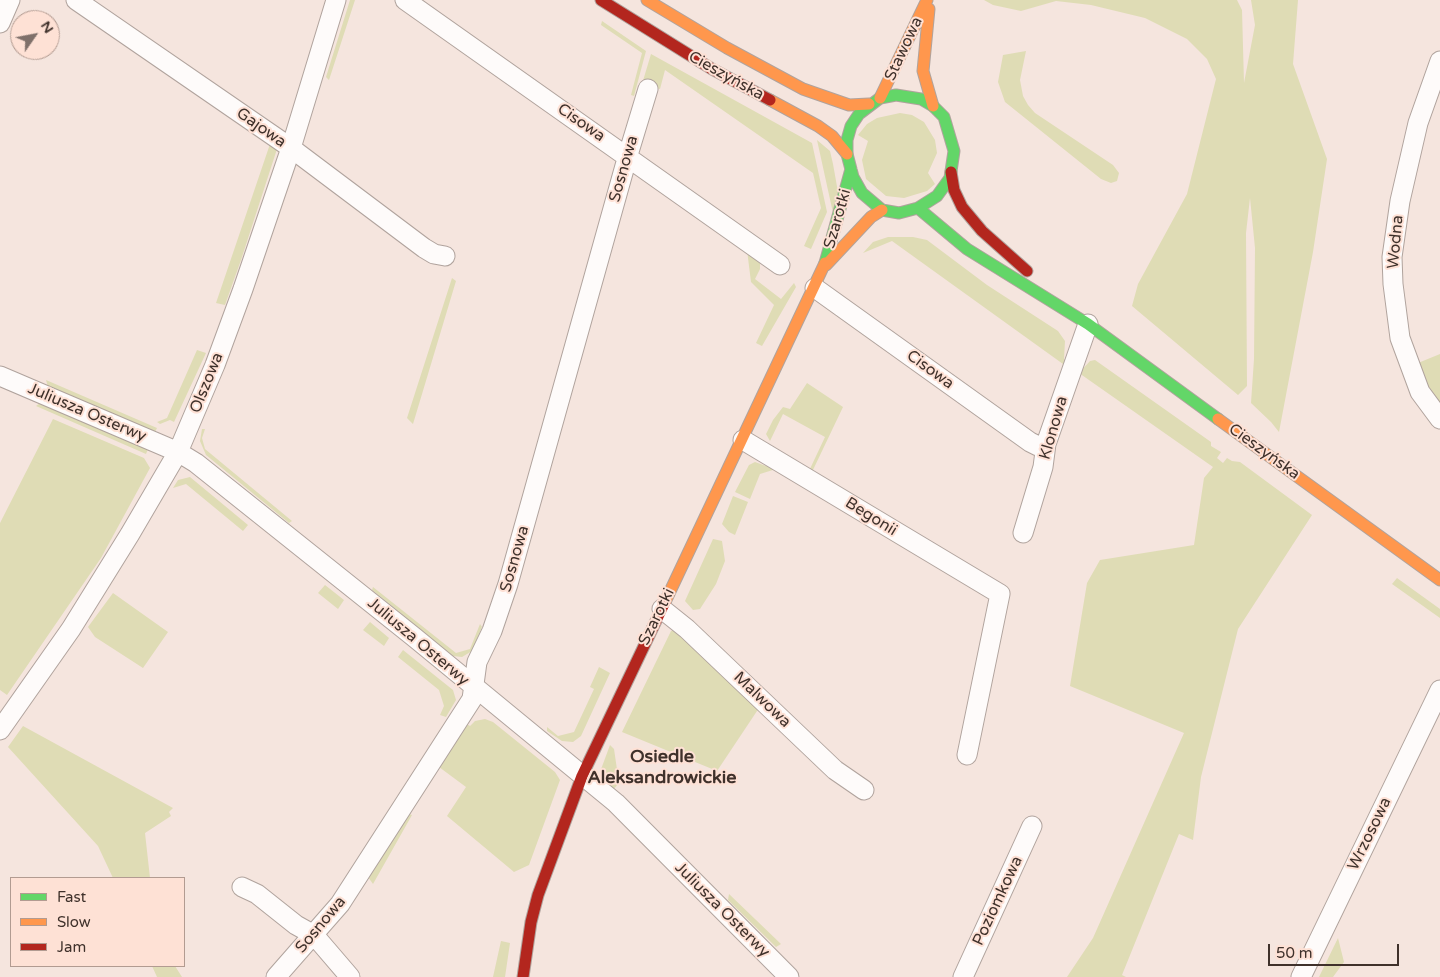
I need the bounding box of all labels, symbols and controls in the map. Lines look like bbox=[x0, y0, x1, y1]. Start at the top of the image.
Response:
north arrow bbox=[10, 10, 60, 60]
street label: Stawowa bbox=[881, 14, 927, 84]
text: N bbox=[37, 18, 57, 36]
street label: Cieszyńska bbox=[685, 47, 767, 105]
street label: Cisowa bbox=[553, 100, 609, 146]
street label: Gajowa bbox=[232, 104, 290, 152]
street label: Sosnowa bbox=[605, 134, 643, 204]
street label: Szarotki bbox=[820, 187, 856, 251]
street label: Wodna bbox=[1384, 214, 1408, 270]
street label: Cisowa bbox=[903, 346, 957, 394]
street label: Olszowa bbox=[186, 350, 228, 416]
street label: Juliusza Osterwy bbox=[25, 379, 149, 447]
street label: Klonowa bbox=[1036, 394, 1072, 462]
street label: Cieszyńska bbox=[1225, 420, 1303, 484]
street label: Begonii bbox=[841, 494, 901, 540]
street label: Sosnowa bbox=[496, 524, 534, 594]
street label: Szarotki bbox=[635, 585, 679, 649]
street label: Juliusza Osterwy bbox=[363, 594, 473, 690]
street label: Malwowa bbox=[729, 668, 795, 732]
district label: Osiedle Aleksandrowickie bbox=[587, 746, 737, 789]
street label: Wrzosowa bbox=[1344, 794, 1396, 874]
street label: Poziomkowa bbox=[969, 853, 1027, 949]
street label: Juliusza Osterwy bbox=[670, 858, 774, 962]
legend bbox=[10, 877, 185, 967]
text: Fast bbox=[57, 888, 86, 906]
street label: Sosnowa bbox=[292, 893, 350, 957]
text: Slow bbox=[57, 913, 91, 931]
scale bar bbox=[1270, 934, 1401, 966]
text: Jam bbox=[57, 938, 86, 956]
text: 50 m bbox=[1276, 944, 1313, 962]

